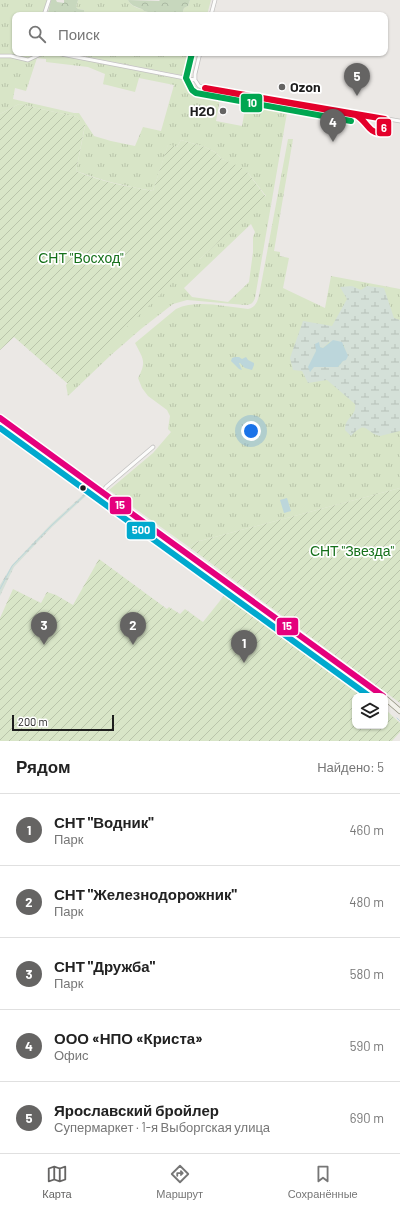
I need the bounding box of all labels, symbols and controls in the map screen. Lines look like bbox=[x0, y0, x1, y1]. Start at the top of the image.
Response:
search box bbox=[12, 12, 388, 56]
icon: search bbox=[26, 23, 48, 45]
text: Поиск bbox=[58, 25, 100, 43]
pin: 5 bbox=[344, 63, 370, 96]
place label: Ozon bbox=[290, 78, 321, 95]
marker: Ozon bbox=[277, 82, 287, 92]
line badge: 10 bbox=[240, 93, 263, 113]
text: 10 bbox=[247, 96, 257, 109]
place label: H2O bbox=[190, 102, 215, 119]
marker: H2O bbox=[218, 106, 228, 116]
pin: 4 bbox=[320, 109, 346, 142]
line badge: 6 bbox=[376, 118, 392, 137]
text: 6 bbox=[381, 121, 387, 134]
park label: СНТ "Восход" bbox=[38, 249, 124, 266]
your location bbox=[241, 421, 261, 441]
unlabelled marker bbox=[78, 483, 88, 493]
line badge: 15 bbox=[109, 496, 132, 515]
text: 15 bbox=[115, 498, 125, 511]
line badge: 500 bbox=[126, 521, 156, 540]
text: 500 bbox=[132, 523, 150, 536]
park label: СНТ "Звезда" bbox=[310, 542, 394, 559]
pin: 3 bbox=[31, 612, 57, 645]
pin: 2 bbox=[120, 612, 146, 645]
line badge: 15 bbox=[276, 617, 299, 636]
text: 15 bbox=[282, 619, 292, 632]
pin: 1 bbox=[231, 630, 257, 663]
map controls bbox=[352, 693, 388, 729]
button: layers bbox=[352, 693, 388, 729]
scale bar bbox=[12, 713, 114, 732]
text: 200 m bbox=[18, 715, 48, 728]
text: Рядом bbox=[16, 756, 71, 776]
text: Найдено: 5 bbox=[317, 759, 384, 775]
text: СНТ "Водник" bbox=[54, 813, 154, 831]
text: 1 bbox=[27, 822, 31, 838]
text: 460 m bbox=[349, 822, 384, 838]
text: Парк bbox=[54, 831, 84, 847]
text: СНТ "Железнодорожник" bbox=[54, 885, 237, 903]
text: 2 bbox=[25, 894, 33, 910]
text: 480 m bbox=[349, 894, 384, 910]
text: Парк bbox=[54, 903, 84, 919]
text: СНТ "Дружба" bbox=[54, 957, 155, 975]
text: 3 bbox=[25, 966, 33, 982]
text: 580 m bbox=[350, 966, 384, 982]
text: Парк bbox=[54, 975, 84, 991]
text: ООО «НПО «Криста» bbox=[54, 1029, 203, 1047]
text: 4 bbox=[25, 1038, 33, 1054]
text: 590 m bbox=[350, 1038, 384, 1054]
text: Офис bbox=[54, 1047, 89, 1063]
text: Ярославский бройлер bbox=[54, 1101, 219, 1119]
text: 5 bbox=[25, 1110, 33, 1126]
text: 690 m bbox=[350, 1110, 384, 1126]
text: Супермаркет · 1-я Выборгская улица bbox=[54, 1119, 270, 1135]
tab: Карта bbox=[42, 1163, 72, 1200]
tab: Маршрут bbox=[156, 1163, 203, 1200]
tab: Сохранённые bbox=[288, 1163, 358, 1200]

